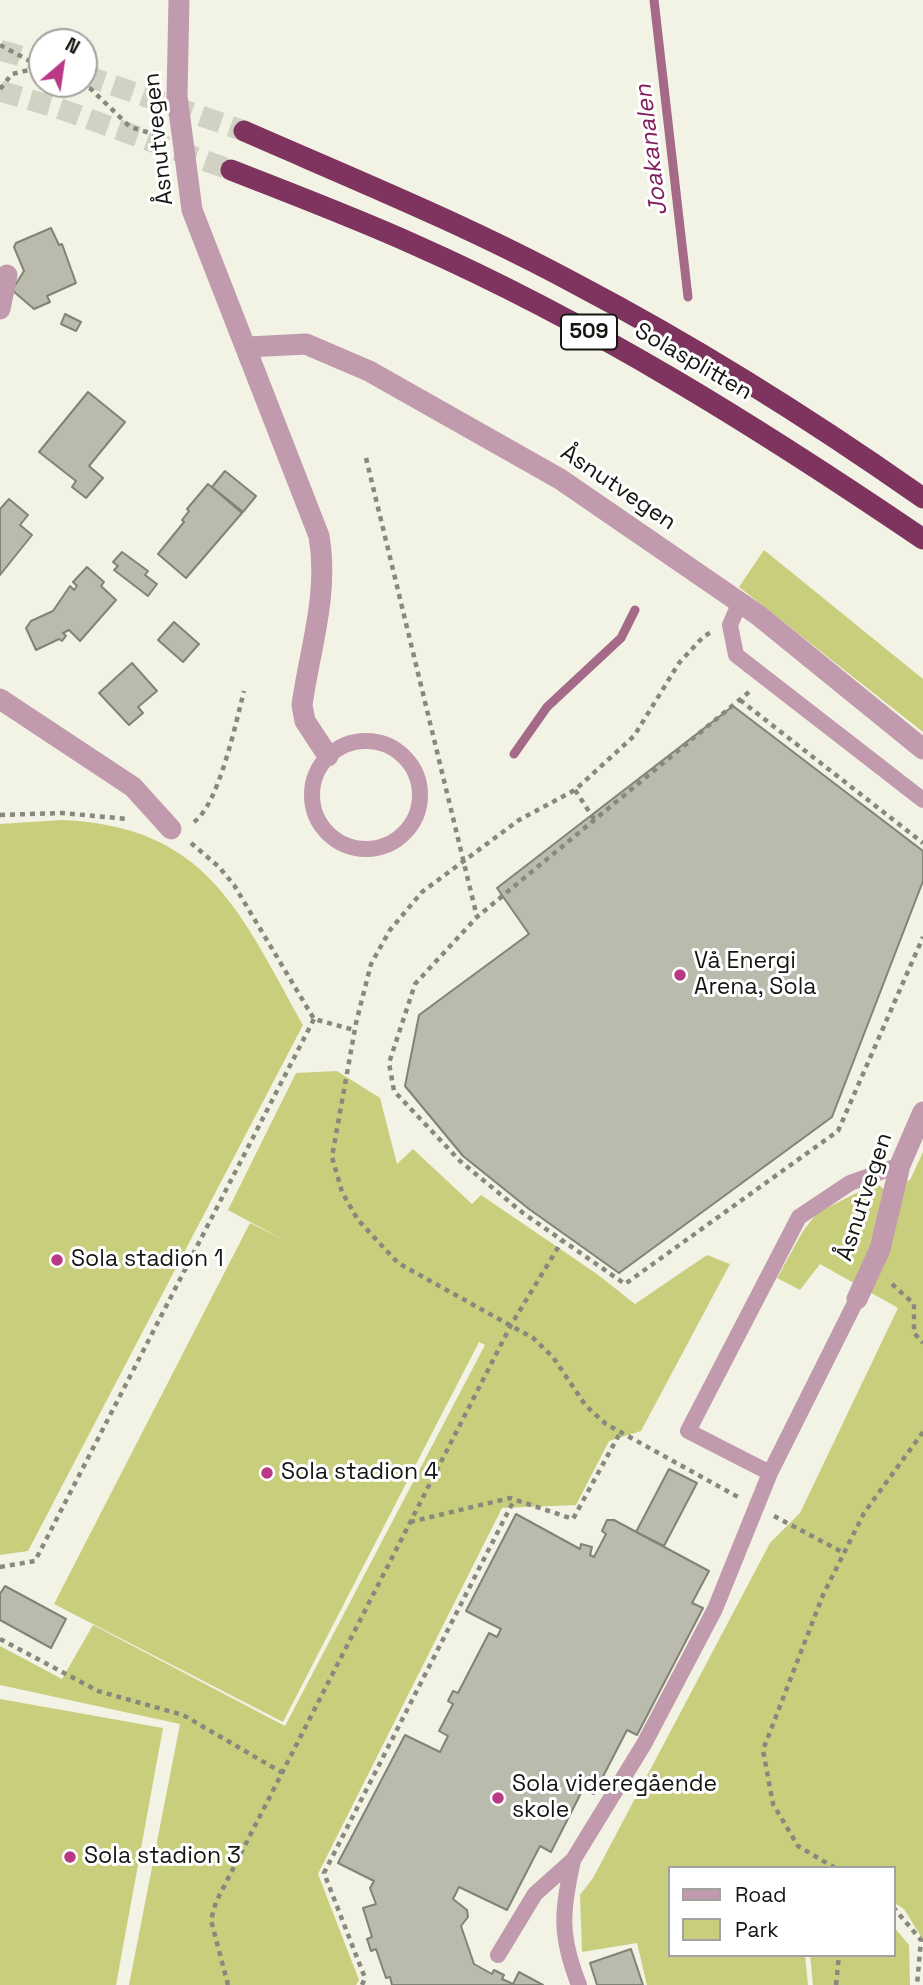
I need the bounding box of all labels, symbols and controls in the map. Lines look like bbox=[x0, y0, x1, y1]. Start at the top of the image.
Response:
north arrow bbox=[28, 28, 98, 98]
text: N bbox=[61, 32, 84, 60]
street label: Åsnutvegen bbox=[138, 71, 180, 207]
water label: Joakanalen bbox=[630, 83, 674, 217]
road number: 509 bbox=[561, 314, 617, 350]
street label: Solasplitten bbox=[629, 317, 757, 407]
street label: Åsnutvegen bbox=[555, 439, 681, 537]
place label: Vå Energi Arena, Sola bbox=[694, 948, 817, 1002]
marker: Vå Energi Arena, Sola bbox=[672, 967, 688, 983]
street label: Åsnutvegen bbox=[831, 1129, 899, 1265]
place label: Sola stadion 1 bbox=[71, 1246, 224, 1274]
marker: Sola stadion 1 bbox=[49, 1252, 65, 1268]
place label: Sola stadion 4 bbox=[281, 1459, 438, 1487]
marker: Sola stadion 4 bbox=[259, 1465, 275, 1481]
place label: Sola videregående skole bbox=[512, 1771, 717, 1825]
marker: Sola videregående skole bbox=[490, 1790, 506, 1806]
place label: Sola stadion 3 bbox=[84, 1843, 241, 1871]
marker: Sola stadion 3 bbox=[62, 1849, 78, 1865]
legend bbox=[668, 1866, 895, 1957]
text: Road bbox=[735, 1881, 787, 1908]
text: Park bbox=[735, 1916, 779, 1943]

